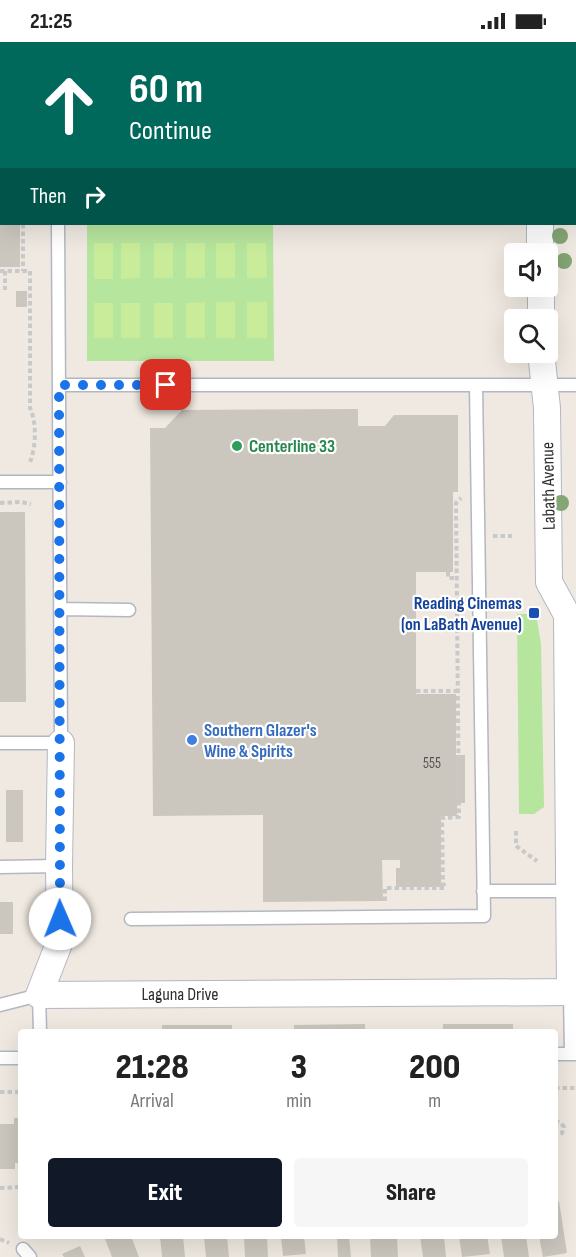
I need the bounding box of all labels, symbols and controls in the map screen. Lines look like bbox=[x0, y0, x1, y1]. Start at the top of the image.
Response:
text: 21:25 bbox=[30, 8, 73, 35]
text: 60 m bbox=[129, 64, 203, 115]
icon: ahead bbox=[30, 66, 108, 144]
text: Continue bbox=[129, 115, 212, 147]
icon: right bbox=[78, 180, 111, 213]
text: Then bbox=[30, 183, 66, 210]
map controls bbox=[504, 243, 558, 363]
button: sound bbox=[504, 243, 558, 297]
button: search bbox=[504, 309, 558, 363]
pin bbox=[140, 359, 191, 410]
icon: arrive bbox=[149, 368, 182, 401]
place label: Centerline 33 bbox=[249, 436, 335, 457]
marker: Centerline 33 bbox=[230, 439, 244, 453]
street label: Labath Avenue bbox=[537, 442, 560, 530]
place label: Reading Cinemas (on LaBath Avenue) bbox=[401, 593, 522, 635]
marker: Reading Cinemas (on LaBath Avenue) bbox=[527, 606, 541, 620]
place label: Southern Glazer's Wine & Spirits bbox=[204, 720, 317, 762]
marker: Southern Glazer's Wine & Spirits bbox=[185, 733, 199, 747]
house number: 555 bbox=[423, 754, 441, 773]
position arrow bbox=[28, 887, 92, 951]
street label: Laguna Drive bbox=[141, 984, 219, 1005]
text: 21:28 bbox=[116, 1046, 189, 1089]
text: 3 bbox=[291, 1046, 307, 1089]
text: 200 bbox=[409, 1046, 460, 1089]
text: Arrival bbox=[131, 1089, 174, 1113]
text: min bbox=[286, 1089, 311, 1113]
text: m bbox=[428, 1089, 441, 1113]
button: Exit bbox=[48, 1158, 282, 1227]
button: Share bbox=[294, 1158, 528, 1227]

